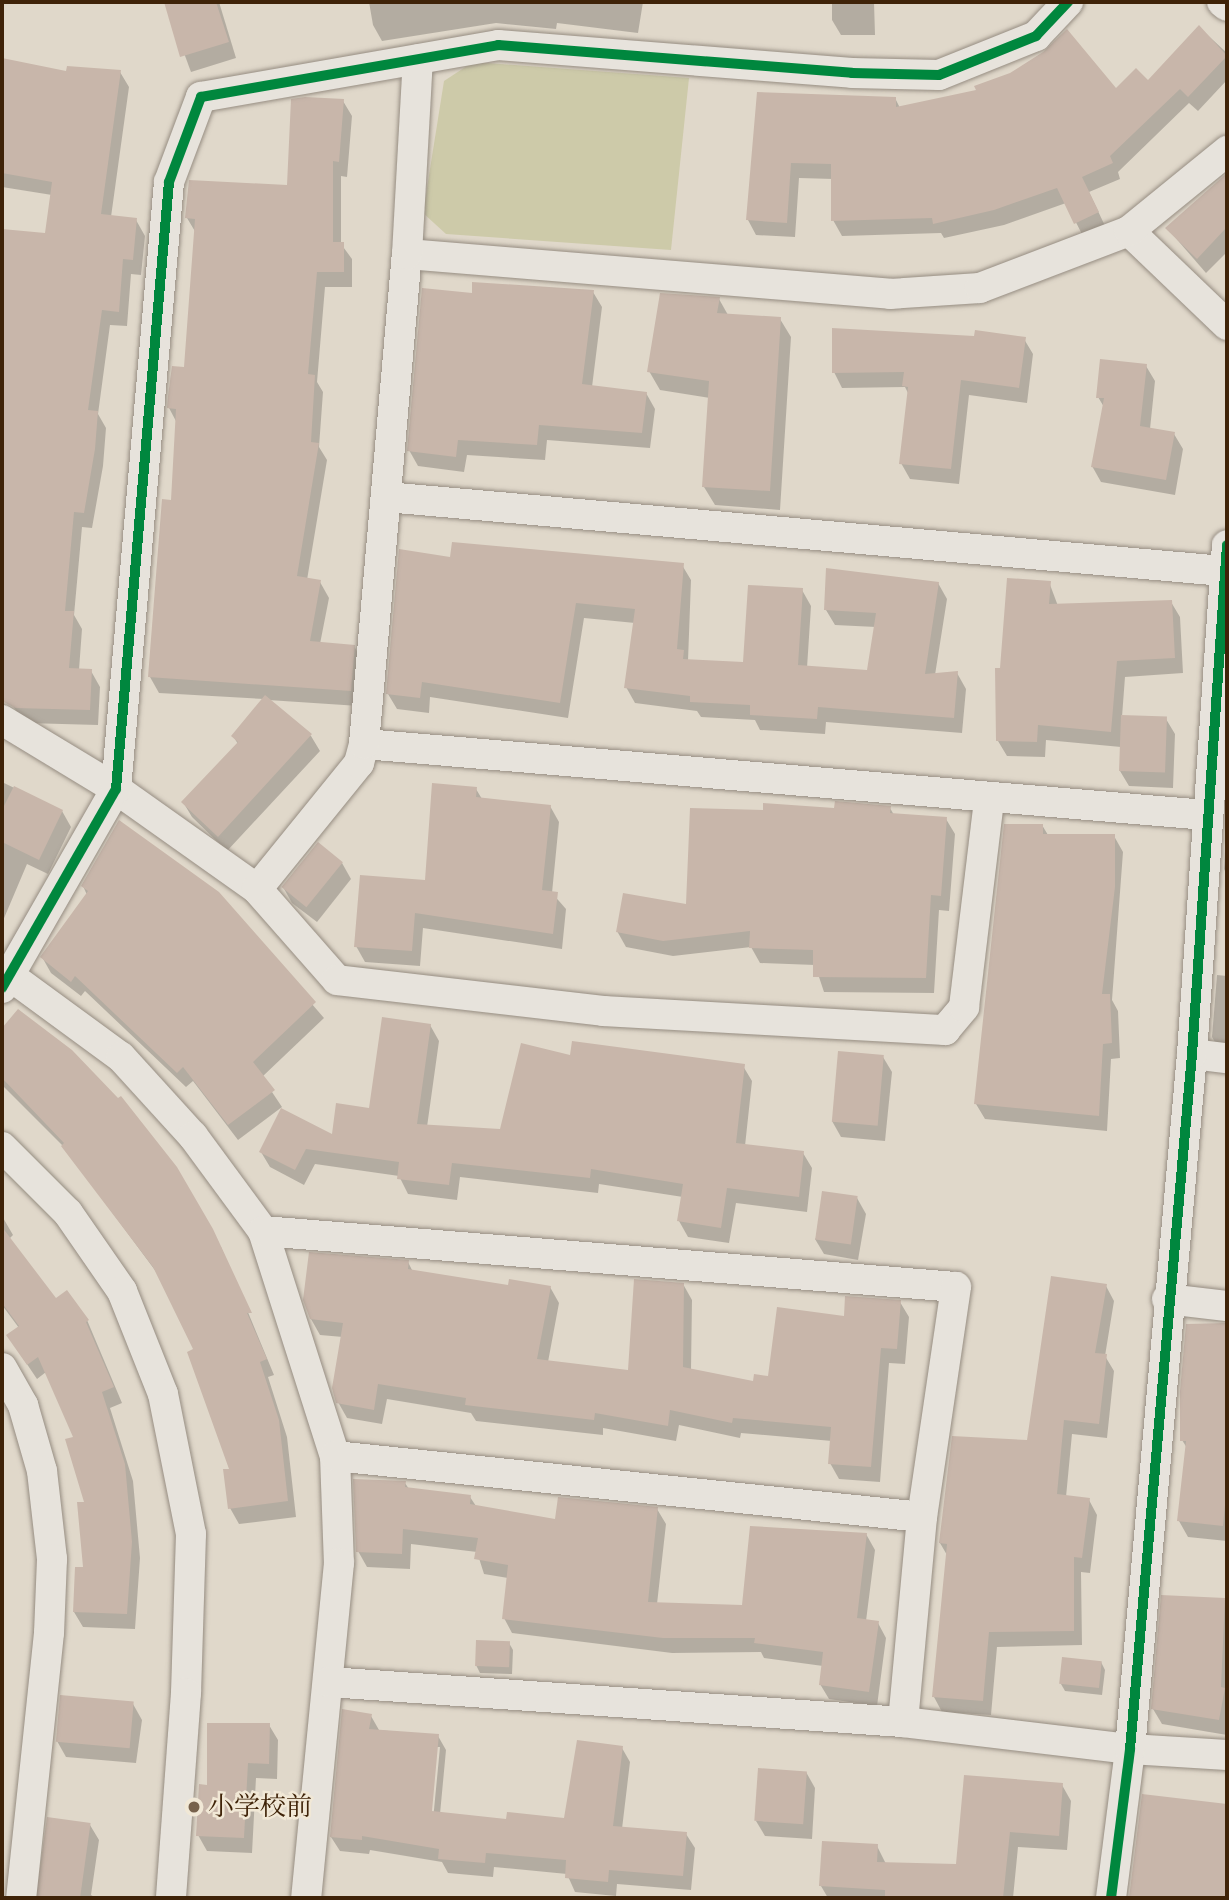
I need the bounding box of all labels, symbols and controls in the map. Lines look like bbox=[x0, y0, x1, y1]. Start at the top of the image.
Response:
place label: 小学校前 bbox=[208, 1791, 312, 1823]
marker: 小学校前 bbox=[186, 1799, 202, 1815]

